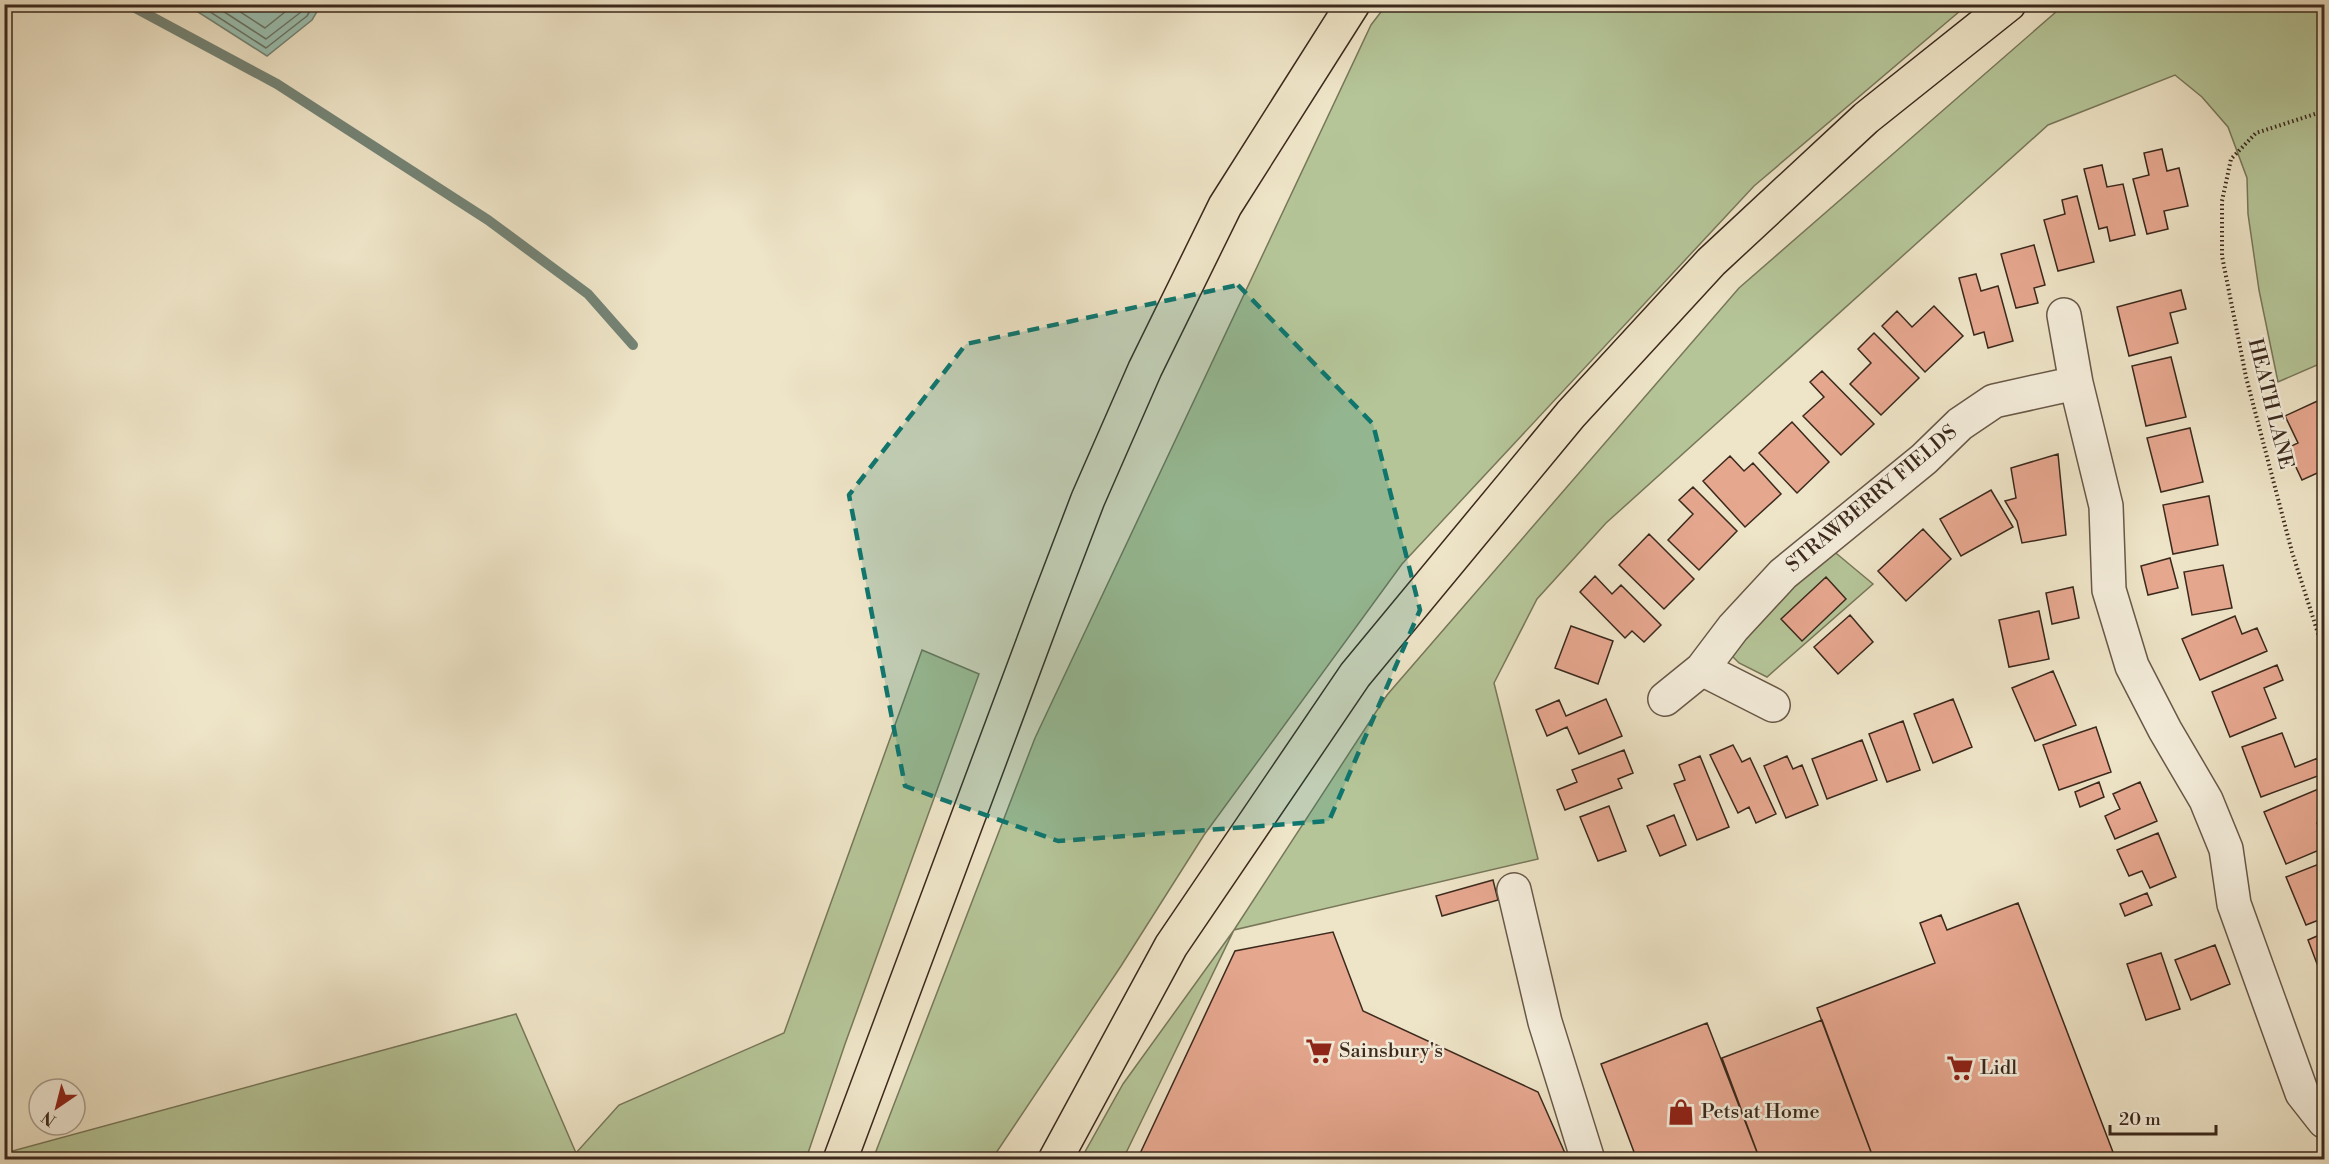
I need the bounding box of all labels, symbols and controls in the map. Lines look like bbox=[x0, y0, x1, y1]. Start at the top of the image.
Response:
street label: HEATH LANE bbox=[2242, 336, 2298, 472]
street label: STRAWBERRY FIELDS bbox=[1781, 420, 1963, 578]
supermarket icon: Sainsbury's bbox=[1304, 1036, 1334, 1066]
place label: Sainsbury's bbox=[1339, 1039, 1443, 1064]
supermarket icon: Lidl bbox=[1945, 1053, 1975, 1083]
place label: Lidl bbox=[1980, 1056, 2017, 1081]
north arrow bbox=[27, 1077, 87, 1137]
shop icon: Pets at Home bbox=[1666, 1097, 1696, 1127]
scale bar bbox=[2110, 1098, 2216, 1136]
place label: Pets at Home bbox=[1701, 1100, 1820, 1125]
text: N bbox=[38, 1106, 60, 1130]
text: 20 m bbox=[2119, 1108, 2161, 1131]

